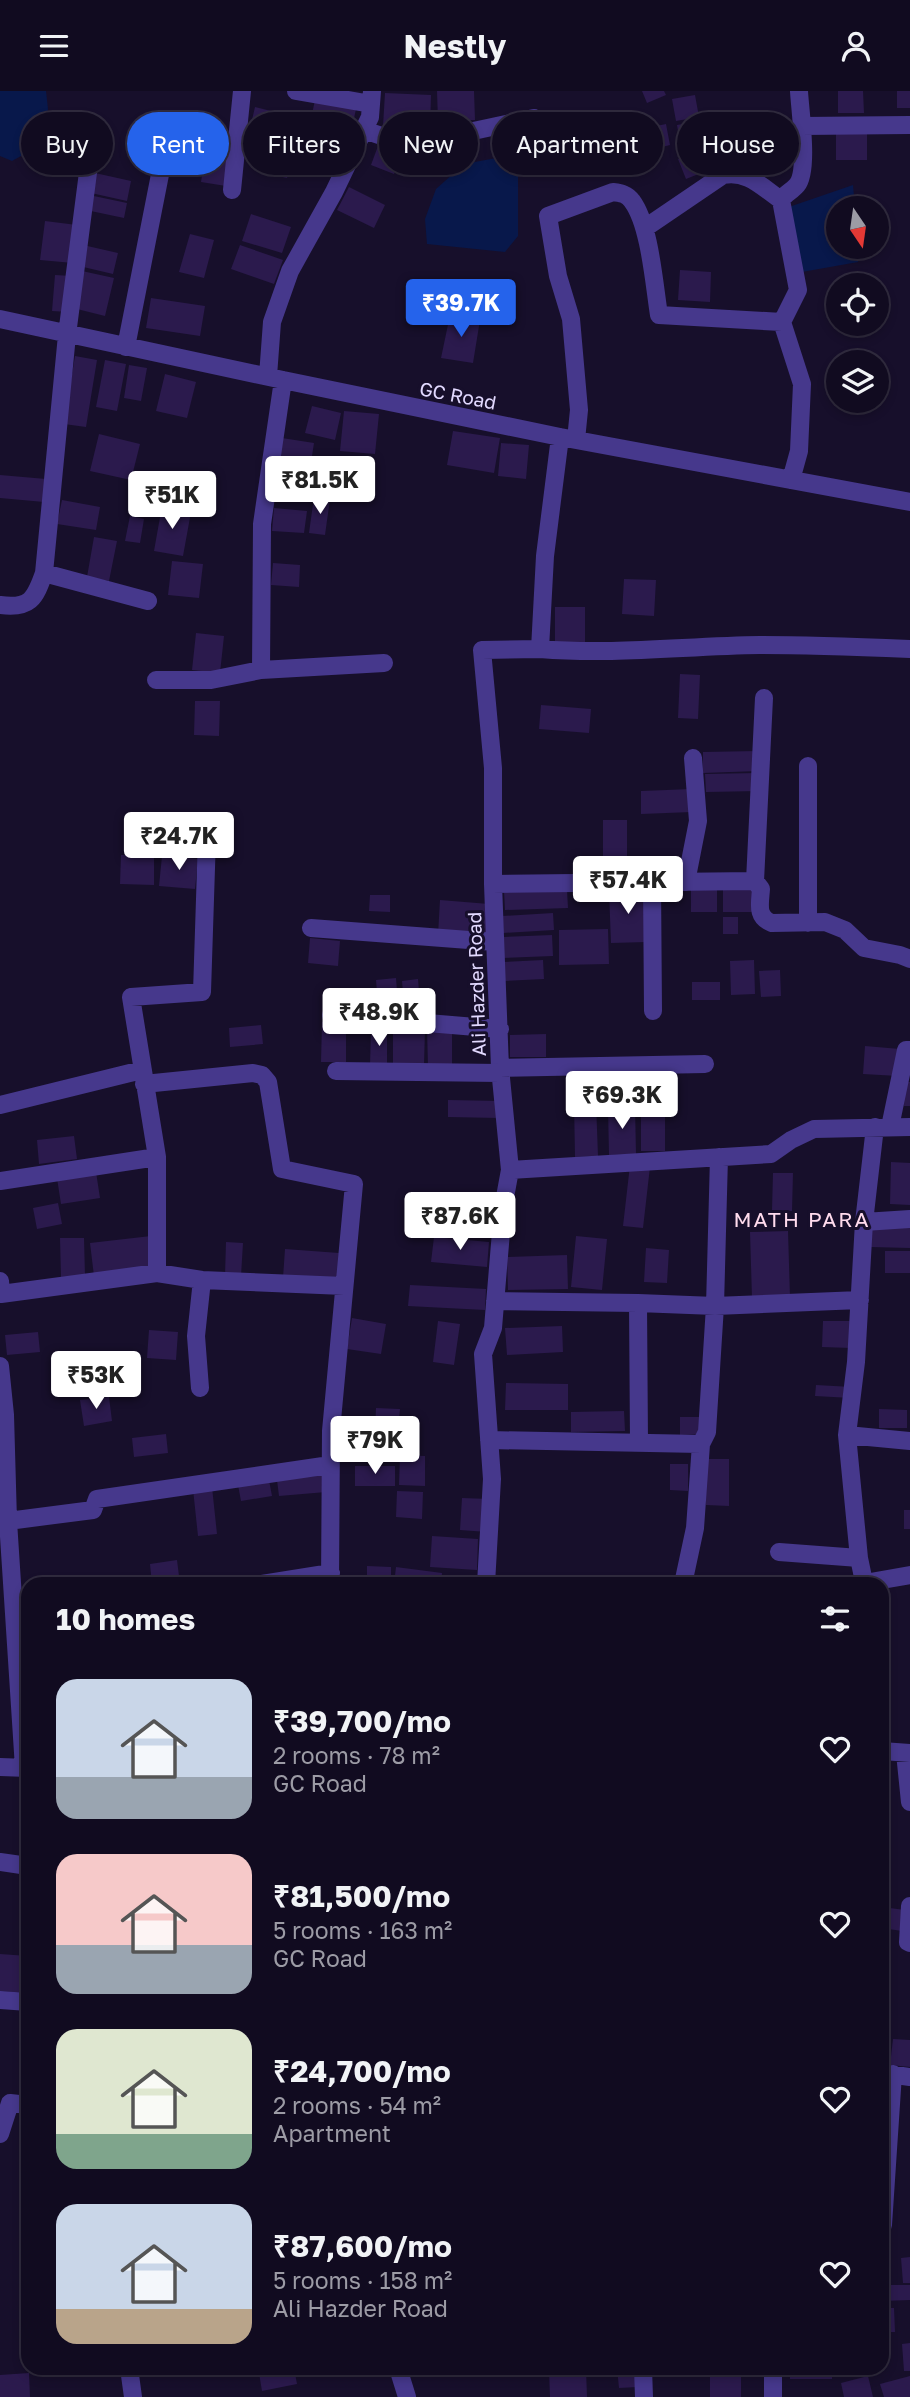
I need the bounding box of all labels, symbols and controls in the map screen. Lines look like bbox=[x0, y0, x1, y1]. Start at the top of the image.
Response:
icon: menu bbox=[35, 27, 73, 65]
text: Nestly bbox=[403, 27, 507, 65]
icon: person bbox=[837, 27, 875, 65]
chip: Buy bbox=[21, 112, 113, 175]
chip: Rent bbox=[127, 112, 229, 175]
chip: Filters bbox=[243, 112, 365, 175]
chip: New bbox=[379, 112, 478, 175]
chip: Apartment bbox=[492, 112, 663, 175]
chip: House bbox=[677, 112, 799, 175]
north arrow bbox=[826, 196, 889, 259]
map controls bbox=[826, 196, 889, 413]
button: locate bbox=[826, 273, 889, 336]
pin: ₹39.7K bbox=[404, 279, 518, 339]
text: ₹39.7K bbox=[422, 288, 500, 316]
button: layers bbox=[826, 350, 889, 413]
street label: GC Road bbox=[418, 376, 498, 414]
pin: ₹81.5K bbox=[263, 457, 377, 516]
text: ₹81.5K bbox=[281, 465, 359, 493]
pin: ₹51K bbox=[131, 471, 213, 531]
text: ₹51K bbox=[144, 480, 200, 508]
pin: ₹24.7K bbox=[122, 813, 236, 872]
text: ₹24.7K bbox=[140, 821, 218, 849]
pin: ₹57.4K bbox=[571, 857, 685, 916]
text: ₹57.4K bbox=[589, 865, 667, 893]
street label: Ali Hazder Road bbox=[462, 911, 490, 1057]
pin: ₹48.9K bbox=[322, 989, 436, 1048]
text: ₹48.9K bbox=[339, 997, 419, 1025]
pin: ₹69.3K bbox=[565, 1072, 679, 1131]
text: ₹69.3K bbox=[582, 1080, 662, 1108]
pin: ₹87.6K bbox=[403, 1193, 517, 1252]
text: ₹87.6K bbox=[420, 1201, 500, 1229]
district label: MATH PARA bbox=[733, 1206, 871, 1232]
pin: ₹53K bbox=[55, 1351, 137, 1411]
text: ₹53K bbox=[67, 1360, 125, 1388]
pin: ₹79K bbox=[334, 1417, 416, 1476]
text: ₹79K bbox=[347, 1425, 403, 1453]
icon: filters bbox=[816, 1600, 854, 1638]
text: 10 homes bbox=[56, 1601, 195, 1637]
text: ₹39,700/mo bbox=[273, 1703, 451, 1739]
icon: home bbox=[112, 1707, 196, 1791]
icon: heart bbox=[816, 1730, 854, 1768]
text: 2 rooms · 78 m² bbox=[273, 1741, 440, 1769]
text: GC Road bbox=[273, 1769, 367, 1797]
text: ₹81,500/mo bbox=[273, 1878, 450, 1914]
icon: home bbox=[112, 1882, 196, 1966]
icon: heart bbox=[816, 1905, 854, 1943]
text: 5 rooms · 163 m² bbox=[273, 1916, 452, 1944]
text: GC Road bbox=[273, 1944, 367, 1972]
text: ₹24,700/mo bbox=[273, 2053, 451, 2089]
icon: home bbox=[112, 2057, 196, 2141]
icon: heart bbox=[816, 2080, 854, 2118]
text: 2 rooms · 54 m² bbox=[273, 2091, 441, 2119]
text: Apartment bbox=[273, 2119, 391, 2147]
text: ₹87,600/mo bbox=[273, 2228, 452, 2264]
icon: home bbox=[112, 2232, 196, 2316]
icon: heart bbox=[816, 2255, 854, 2293]
text: 5 rooms · 158 m² bbox=[273, 2266, 452, 2294]
text: Ali Hazder Road bbox=[273, 2294, 448, 2322]

